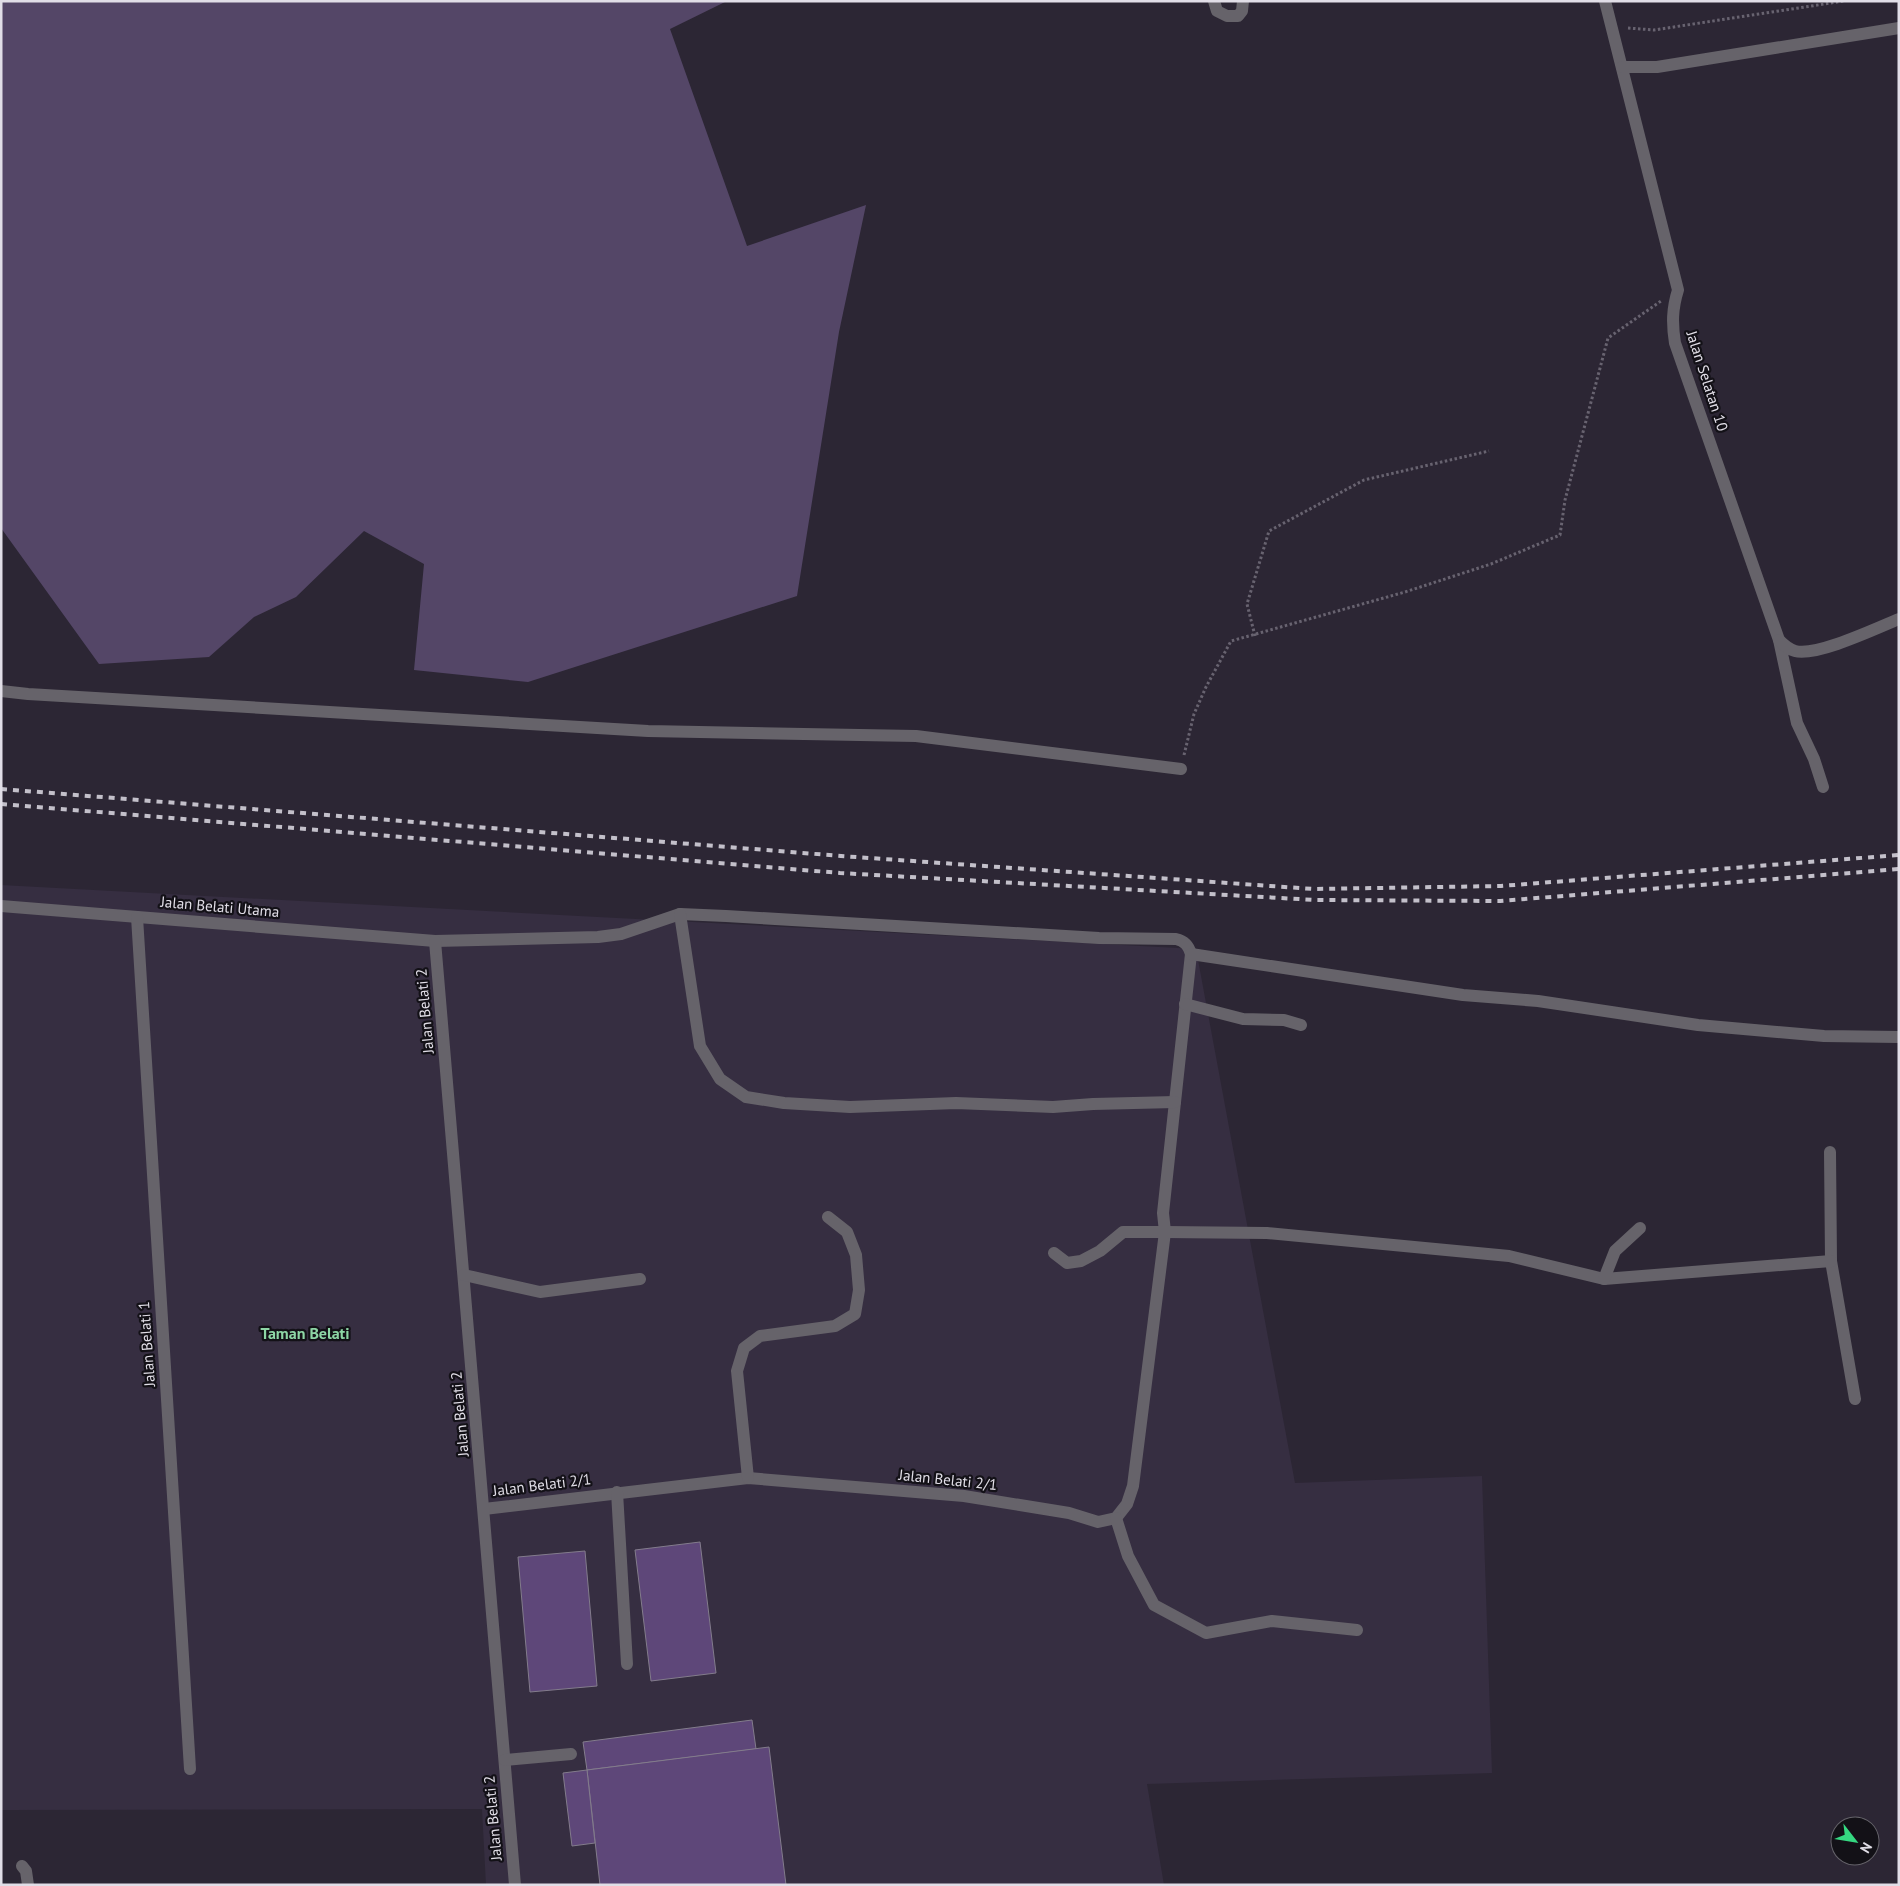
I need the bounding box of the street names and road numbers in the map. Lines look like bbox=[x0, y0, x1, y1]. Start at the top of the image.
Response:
street label: Jalan Selatan 10 bbox=[1682, 327, 1733, 433]
street label: Jalan Belati Utama bbox=[159, 892, 280, 921]
street label: Jalan Belati 2 bbox=[411, 968, 438, 1055]
street label: Jalan Belati 1 bbox=[134, 1301, 159, 1388]
street label: Jalan Belati 2 bbox=[446, 1371, 473, 1458]
street label: Jalan Belati 2/1 bbox=[897, 1465, 998, 1494]
street label: Jalan Belati 2/1 bbox=[491, 1469, 592, 1500]
street label: Jalan Belati 2 bbox=[479, 1775, 506, 1862]

